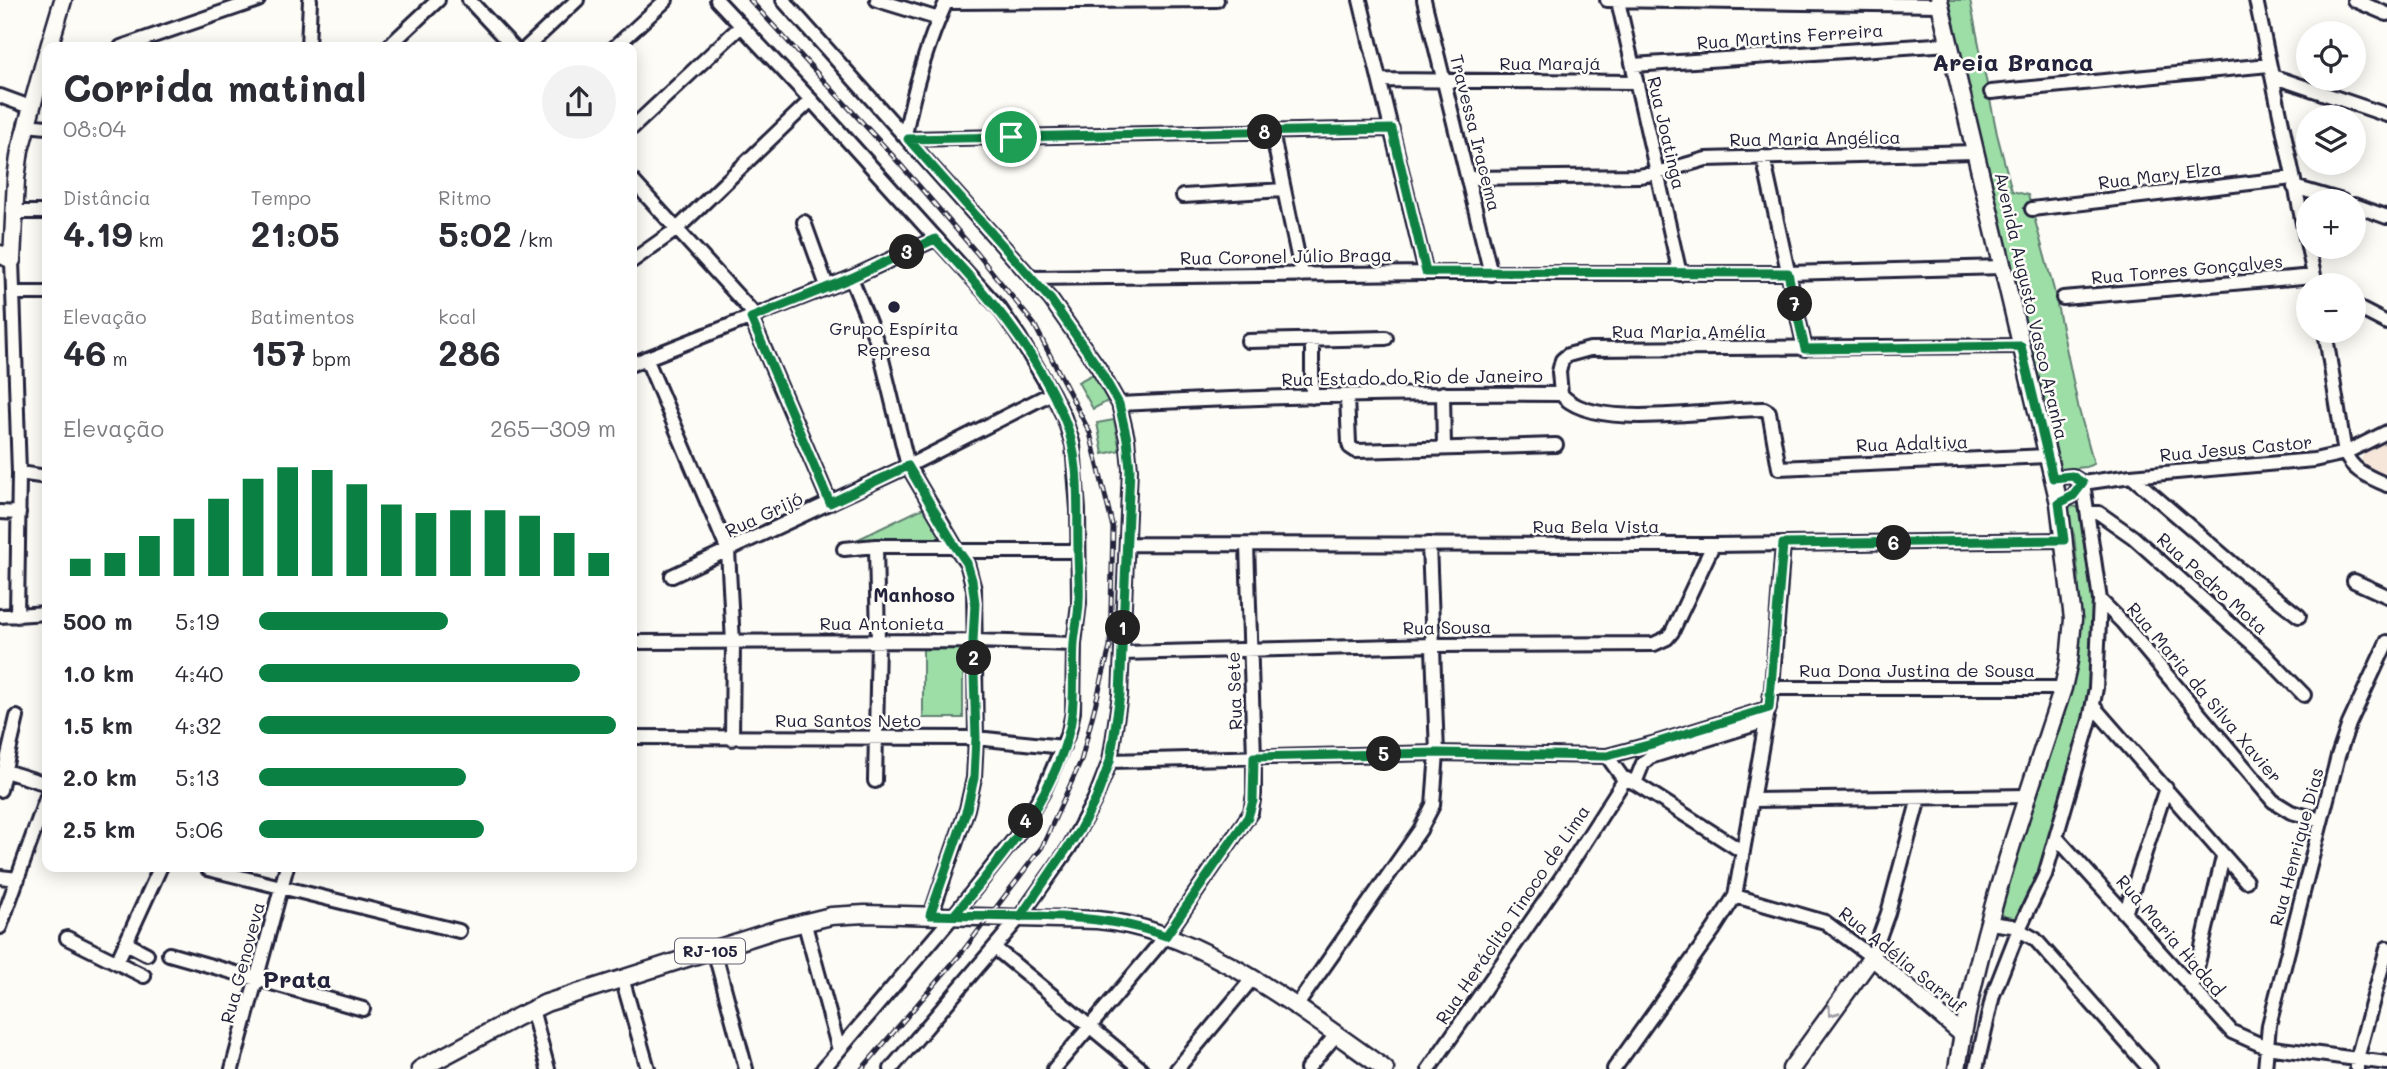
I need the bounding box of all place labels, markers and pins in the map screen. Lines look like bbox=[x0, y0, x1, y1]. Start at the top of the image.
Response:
pin bbox=[981, 107, 1041, 167]
pin: 8 bbox=[1248, 114, 1282, 150]
pin: 3 bbox=[890, 234, 925, 270]
pin: 7 bbox=[1778, 286, 1812, 322]
marker: Grupo Espírita Represa bbox=[886, 299, 902, 315]
place label: Grupo Espírita Represa bbox=[829, 316, 959, 361]
pin: 6 bbox=[1876, 526, 1912, 560]
pin: 1 bbox=[1106, 610, 1140, 646]
pin: 2 bbox=[956, 640, 992, 676]
pin: 5 bbox=[1366, 736, 1402, 772]
pin: 4 bbox=[1009, 804, 1044, 838]

